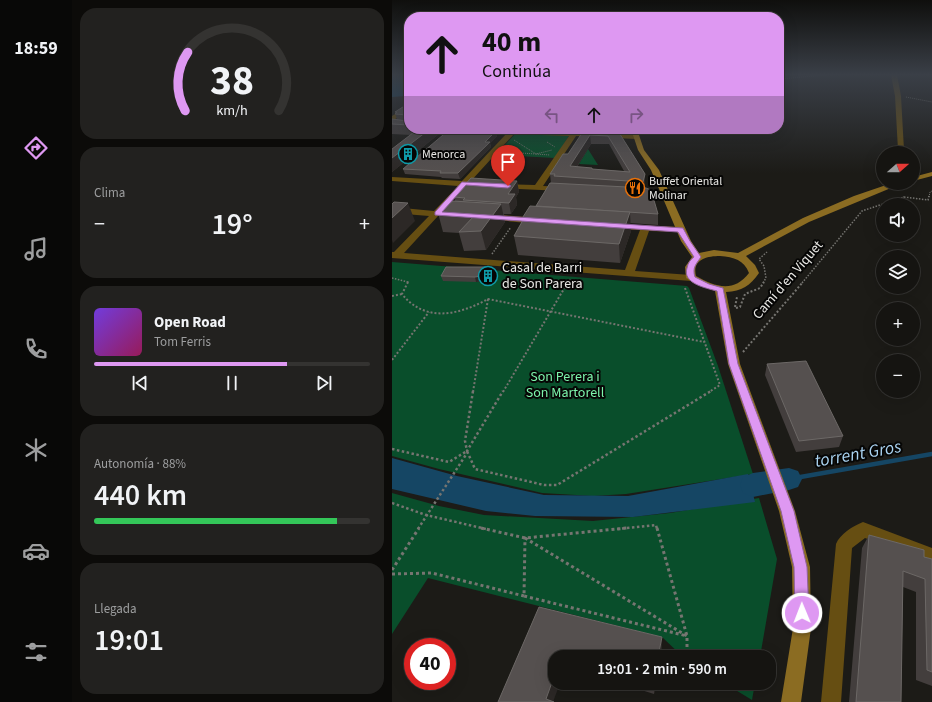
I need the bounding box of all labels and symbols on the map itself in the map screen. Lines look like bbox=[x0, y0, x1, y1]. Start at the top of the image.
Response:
building icon: Menorca bbox=[397, 143, 419, 165]
pin bbox=[491, 145, 525, 186]
place label: Menorca bbox=[422, 146, 465, 163]
north arrow bbox=[876, 146, 920, 190]
place label: Buffet Oriental Molinar bbox=[649, 173, 722, 204]
restaurant icon: Buffet Oriental Molinar bbox=[624, 177, 646, 199]
street label: Camí d'en Viquet bbox=[748, 236, 828, 324]
place label: Casal de Barri de Son Parera bbox=[502, 258, 583, 294]
building icon: Casal de Barri de Son Parera bbox=[477, 265, 499, 287]
park label: Son Perera i Son Martorell bbox=[526, 367, 605, 403]
water label: torrent Gros bbox=[813, 434, 903, 474]
position arrow bbox=[781, 592, 823, 634]
speed limit sign: 40 bbox=[404, 638, 456, 690]

